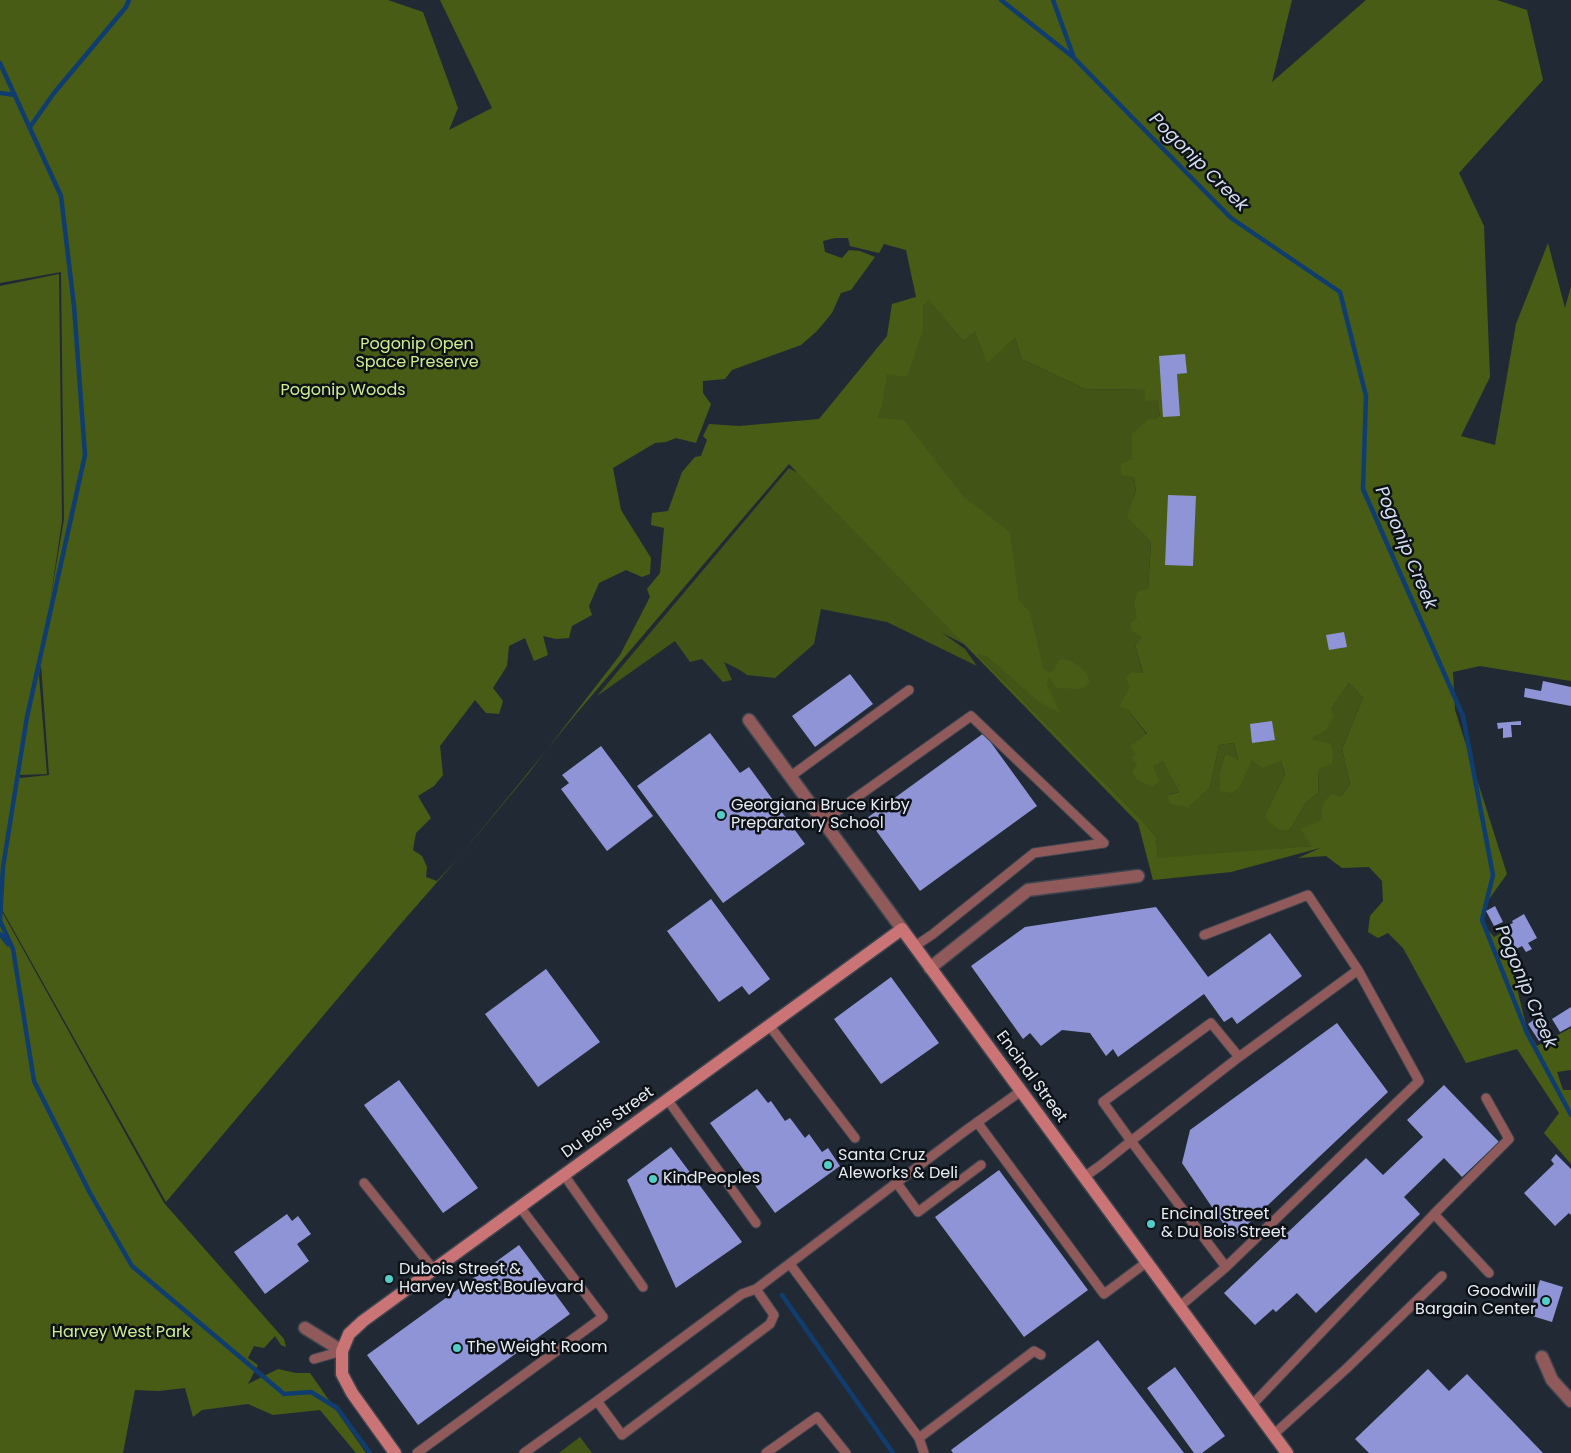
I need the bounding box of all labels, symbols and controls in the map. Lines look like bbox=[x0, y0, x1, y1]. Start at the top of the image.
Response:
water label: Pogonip Creek bbox=[1144, 109, 1252, 217]
park label: Pogonip Open Space Preserve bbox=[355, 335, 479, 373]
park label: Pogonip Woods bbox=[280, 381, 406, 401]
water label: Pogonip Creek bbox=[1369, 483, 1441, 613]
place label: Georgiana Bruce Kirby Preparatory School bbox=[731, 796, 910, 834]
marker: Georgiana Bruce Kirby Preparatory School bbox=[715, 809, 727, 821]
water label: Pogonip Creek bbox=[1489, 922, 1561, 1052]
street label: Encinal Street bbox=[991, 1028, 1071, 1126]
street label: Du Bois Street bbox=[558, 1083, 658, 1163]
place label: Santa Cruz Aleworks & Deli bbox=[838, 1146, 958, 1184]
marker: Santa Cruz Aleworks & Deli bbox=[822, 1159, 834, 1171]
place label: KindPeoples bbox=[663, 1169, 760, 1189]
marker: KindPeoples bbox=[647, 1173, 659, 1185]
place label: Encinal Street & Du Bois Street bbox=[1161, 1205, 1286, 1243]
marker: Encinal Street & Du Bois Street bbox=[1145, 1218, 1157, 1230]
place label: Dubois Street & Harvey West Boulevard bbox=[399, 1260, 584, 1298]
marker: Dubois Street & Harvey West Boulevard bbox=[383, 1273, 395, 1285]
place label: Goodwill Bargain Center bbox=[1415, 1282, 1536, 1320]
marker: Goodwill Bargain Center bbox=[1540, 1295, 1552, 1307]
park label: Harvey West Park bbox=[52, 1323, 190, 1343]
place label: The Weight Room bbox=[467, 1338, 607, 1358]
marker: The Weight Room bbox=[451, 1342, 463, 1354]

